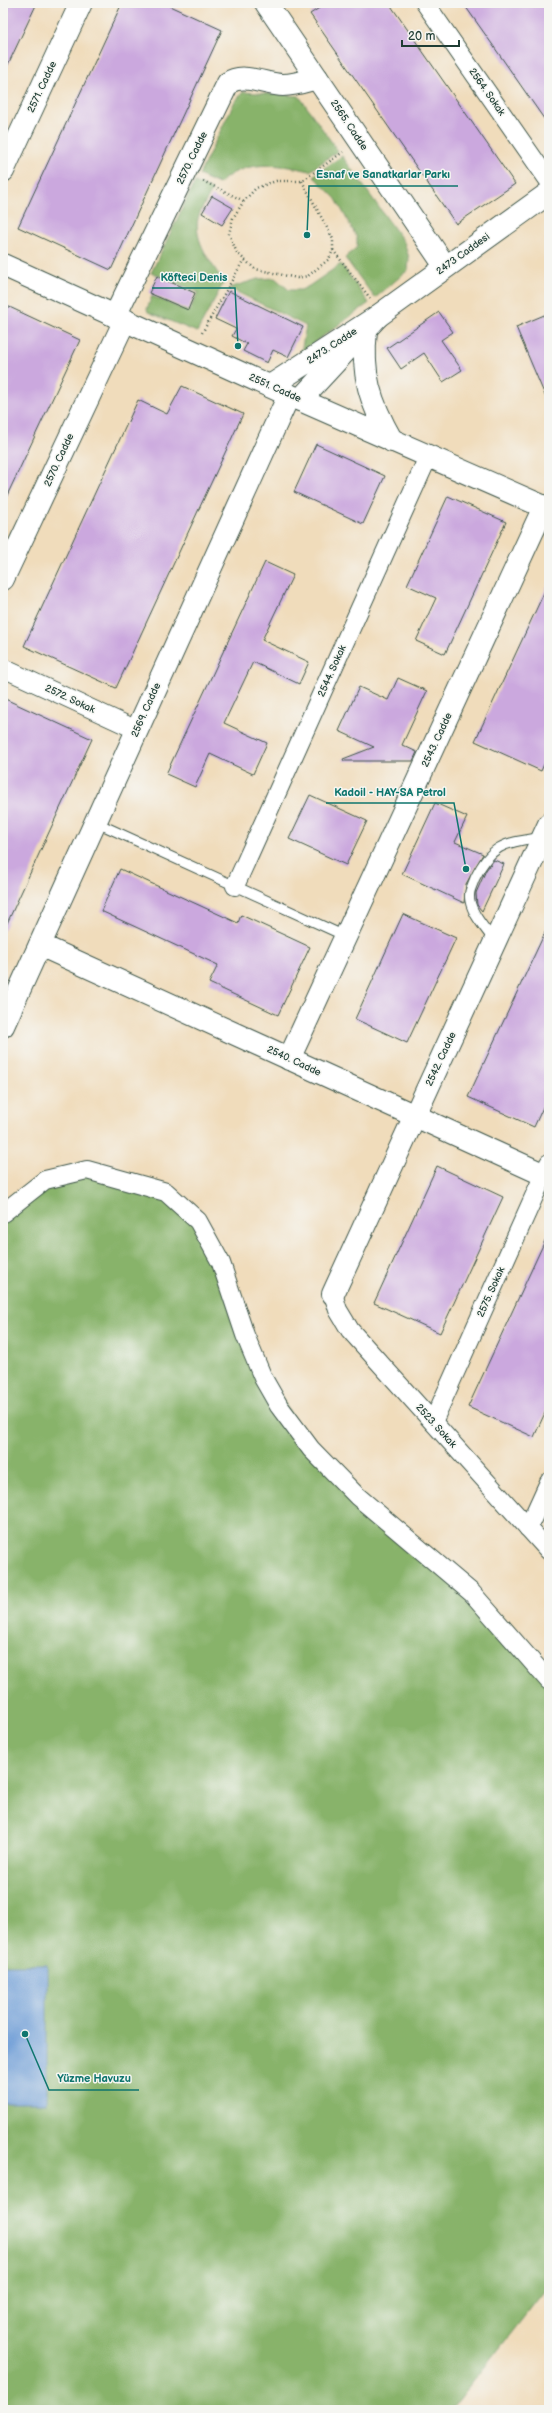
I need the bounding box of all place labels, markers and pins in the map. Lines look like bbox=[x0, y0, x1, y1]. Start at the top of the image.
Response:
callout: Esnaf ve Sanatkarlar Parkı bbox=[309, 163, 458, 186]
callout: Köfteci Denis bbox=[152, 265, 235, 288]
callout: Kadoil - HAY-SA Petrol bbox=[326, 780, 454, 803]
callout: Yüzme Havuzu bbox=[49, 2067, 139, 2090]

